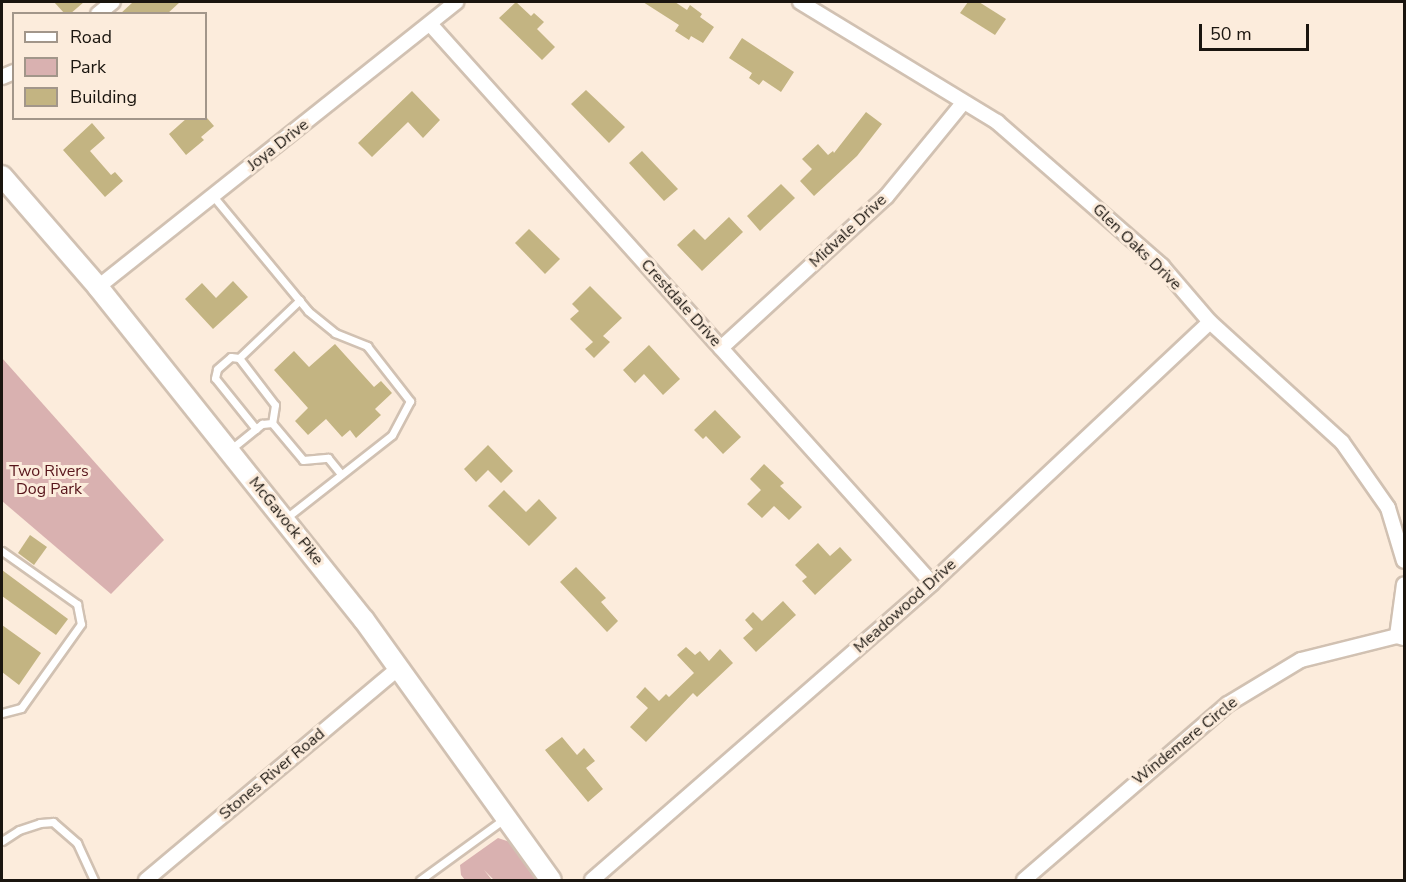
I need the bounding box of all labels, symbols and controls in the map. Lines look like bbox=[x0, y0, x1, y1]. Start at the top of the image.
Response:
legend bbox=[12, 12, 207, 120]
scale bar bbox=[1202, 12, 1312, 50]
text: 50 m bbox=[1210, 22, 1252, 46]
text: Road bbox=[70, 25, 112, 49]
text: Park bbox=[70, 55, 106, 79]
text: Building bbox=[70, 85, 137, 109]
street label: Joya Drive bbox=[243, 115, 313, 175]
street label: Midvale Drive bbox=[805, 190, 891, 272]
street label: Glen Oaks Drive bbox=[1088, 200, 1186, 294]
street label: Crestdale Drive bbox=[637, 255, 725, 351]
park label: Two Rivers Dog Park bbox=[9, 461, 89, 499]
street label: McGavock Pike bbox=[245, 473, 327, 569]
street label: Meadowood Drive bbox=[850, 555, 960, 657]
street label: Windemere Circle bbox=[1129, 693, 1241, 789]
street label: Stones River Road bbox=[215, 724, 329, 824]

